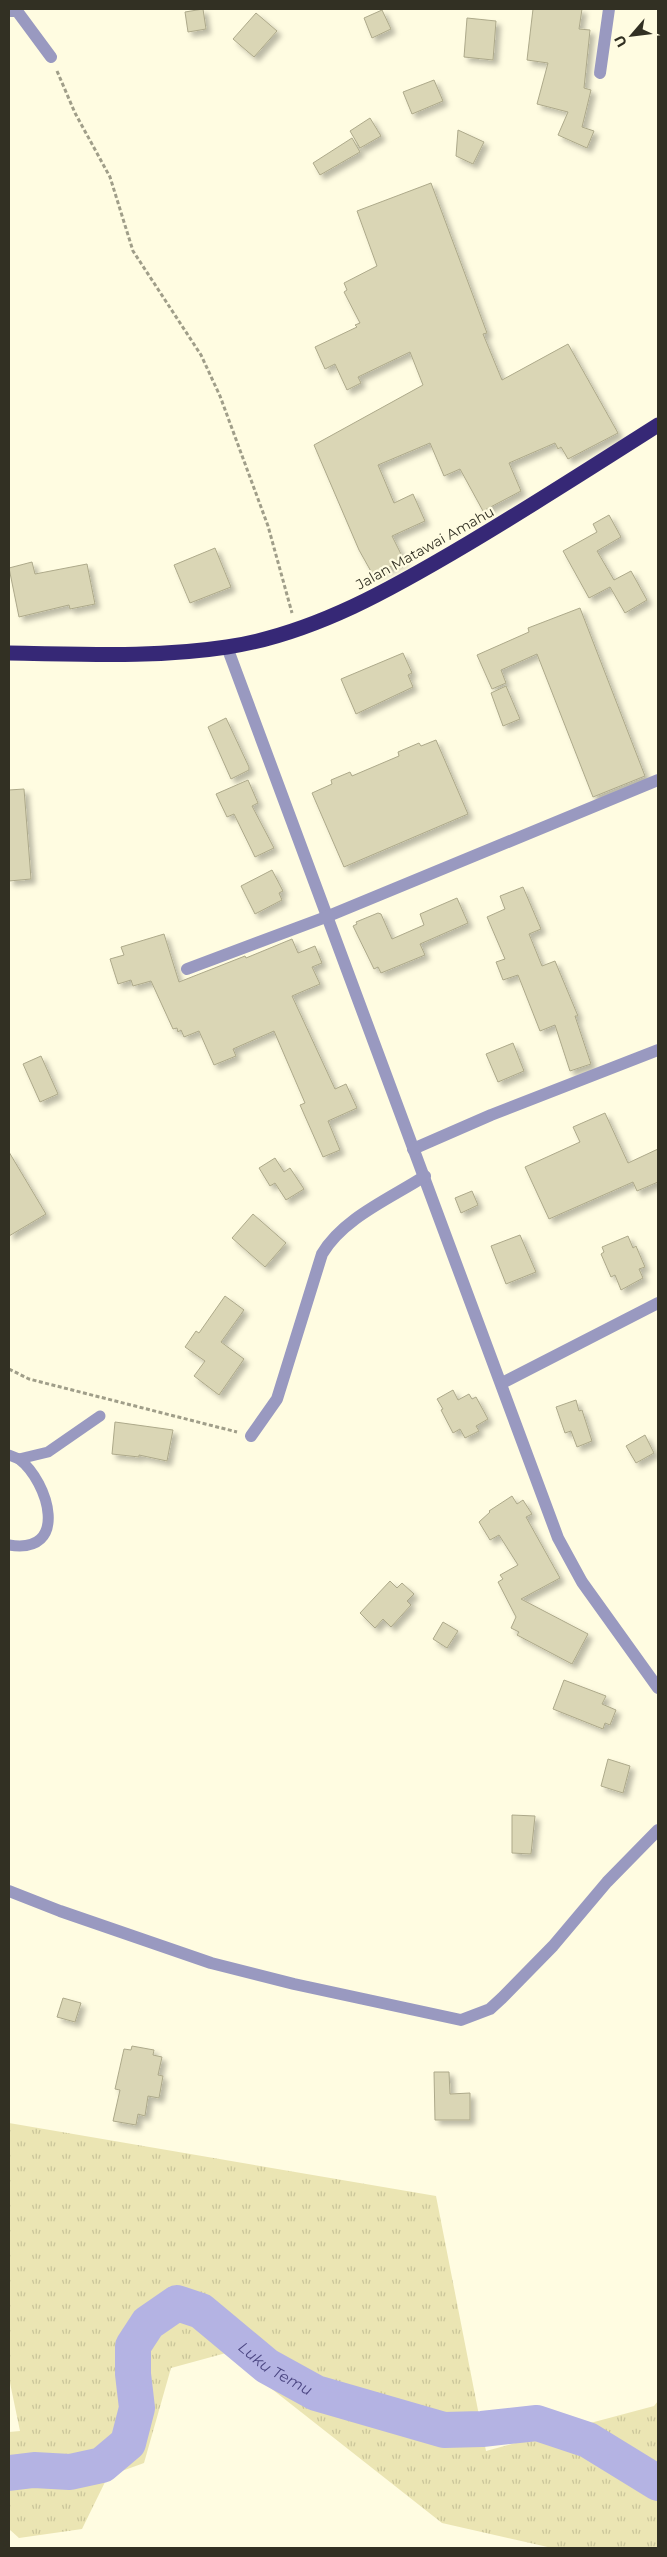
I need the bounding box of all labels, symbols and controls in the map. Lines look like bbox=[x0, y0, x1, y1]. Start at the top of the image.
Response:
north arrow bbox=[607, 10, 657, 60]
text: U bbox=[610, 32, 631, 50]
street label: Jalan Matawai Amahu bbox=[352, 502, 497, 594]
water label: Luku Temu bbox=[235, 2337, 316, 2399]

